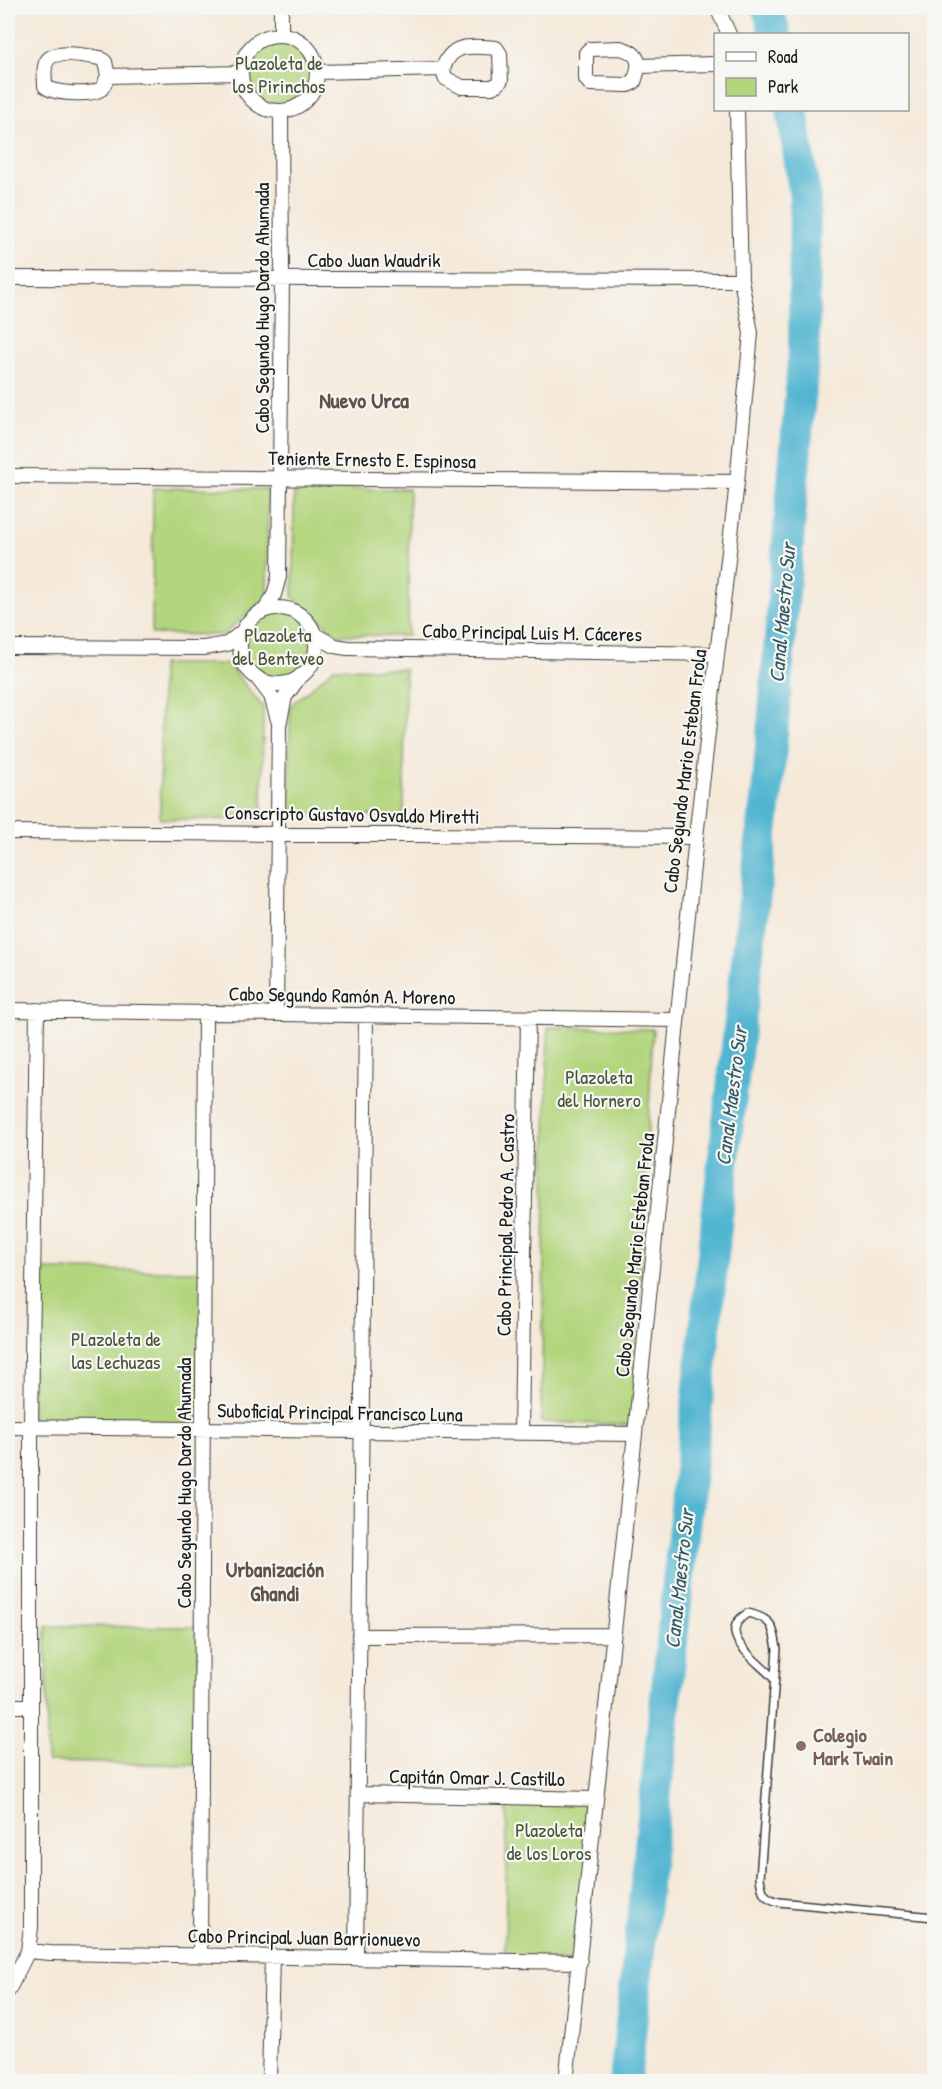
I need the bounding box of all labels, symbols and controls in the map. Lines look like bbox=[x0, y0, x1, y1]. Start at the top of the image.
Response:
legend bbox=[714, 33, 909, 111]
text: Road bbox=[768, 44, 798, 69]
park label: Plazoleta de los Pirinchos bbox=[233, 49, 326, 99]
text: Park bbox=[768, 74, 799, 99]
street label: Cabo Segundo Hugo Dardo Ahumada bbox=[248, 182, 275, 433]
street label: Cabo Juan Waudrik bbox=[307, 246, 441, 273]
district label: Nuevo Urca bbox=[319, 385, 409, 415]
street label: Teniente Ernesto E. Espinosa bbox=[268, 444, 476, 474]
water label: Canal Maestro Sur bbox=[761, 539, 803, 684]
street label: Cabo Principal Luis M. Cáceres bbox=[422, 617, 643, 647]
park label: Plazoleta del Benteveo bbox=[232, 621, 324, 671]
street label: Cabo Segundo Mario Esteban Frola bbox=[656, 647, 712, 894]
street label: Conscripto Gustavo Osvaldo Miretti bbox=[224, 798, 480, 830]
street label: Cabo Segundo Ramón A. Moreno bbox=[228, 980, 456, 1010]
water label: Canal Maestro Sur bbox=[708, 1022, 754, 1167]
park label: Plazoleta del Hornero bbox=[557, 1063, 641, 1113]
street label: Cabo Principal Pedro A. Castro bbox=[490, 1113, 520, 1337]
street label: Cabo Segundo Mario Esteban Frola bbox=[608, 1131, 660, 1378]
park label: PLazoleta de las Lechuzas bbox=[71, 1325, 161, 1375]
street label: Cabo Segundo Hugo Dardo Ahumada bbox=[170, 1357, 197, 1608]
street label: Suboficial Principal Francisco Luna bbox=[217, 1396, 463, 1428]
water label: Canal Maestro Sur bbox=[657, 1505, 701, 1650]
district label: Urbanización Ghandi bbox=[226, 1555, 324, 1608]
place label: Colegio Mark Twain bbox=[813, 1721, 893, 1771]
marker: Colegio Mark Twain bbox=[794, 1739, 808, 1753]
street label: Capitán Omar J. Castillo bbox=[389, 1762, 565, 1792]
park label: Plazoleta de los Loros bbox=[507, 1816, 592, 1866]
street label: Cabo Principal Juan Barrionuevo bbox=[187, 1921, 421, 1953]

